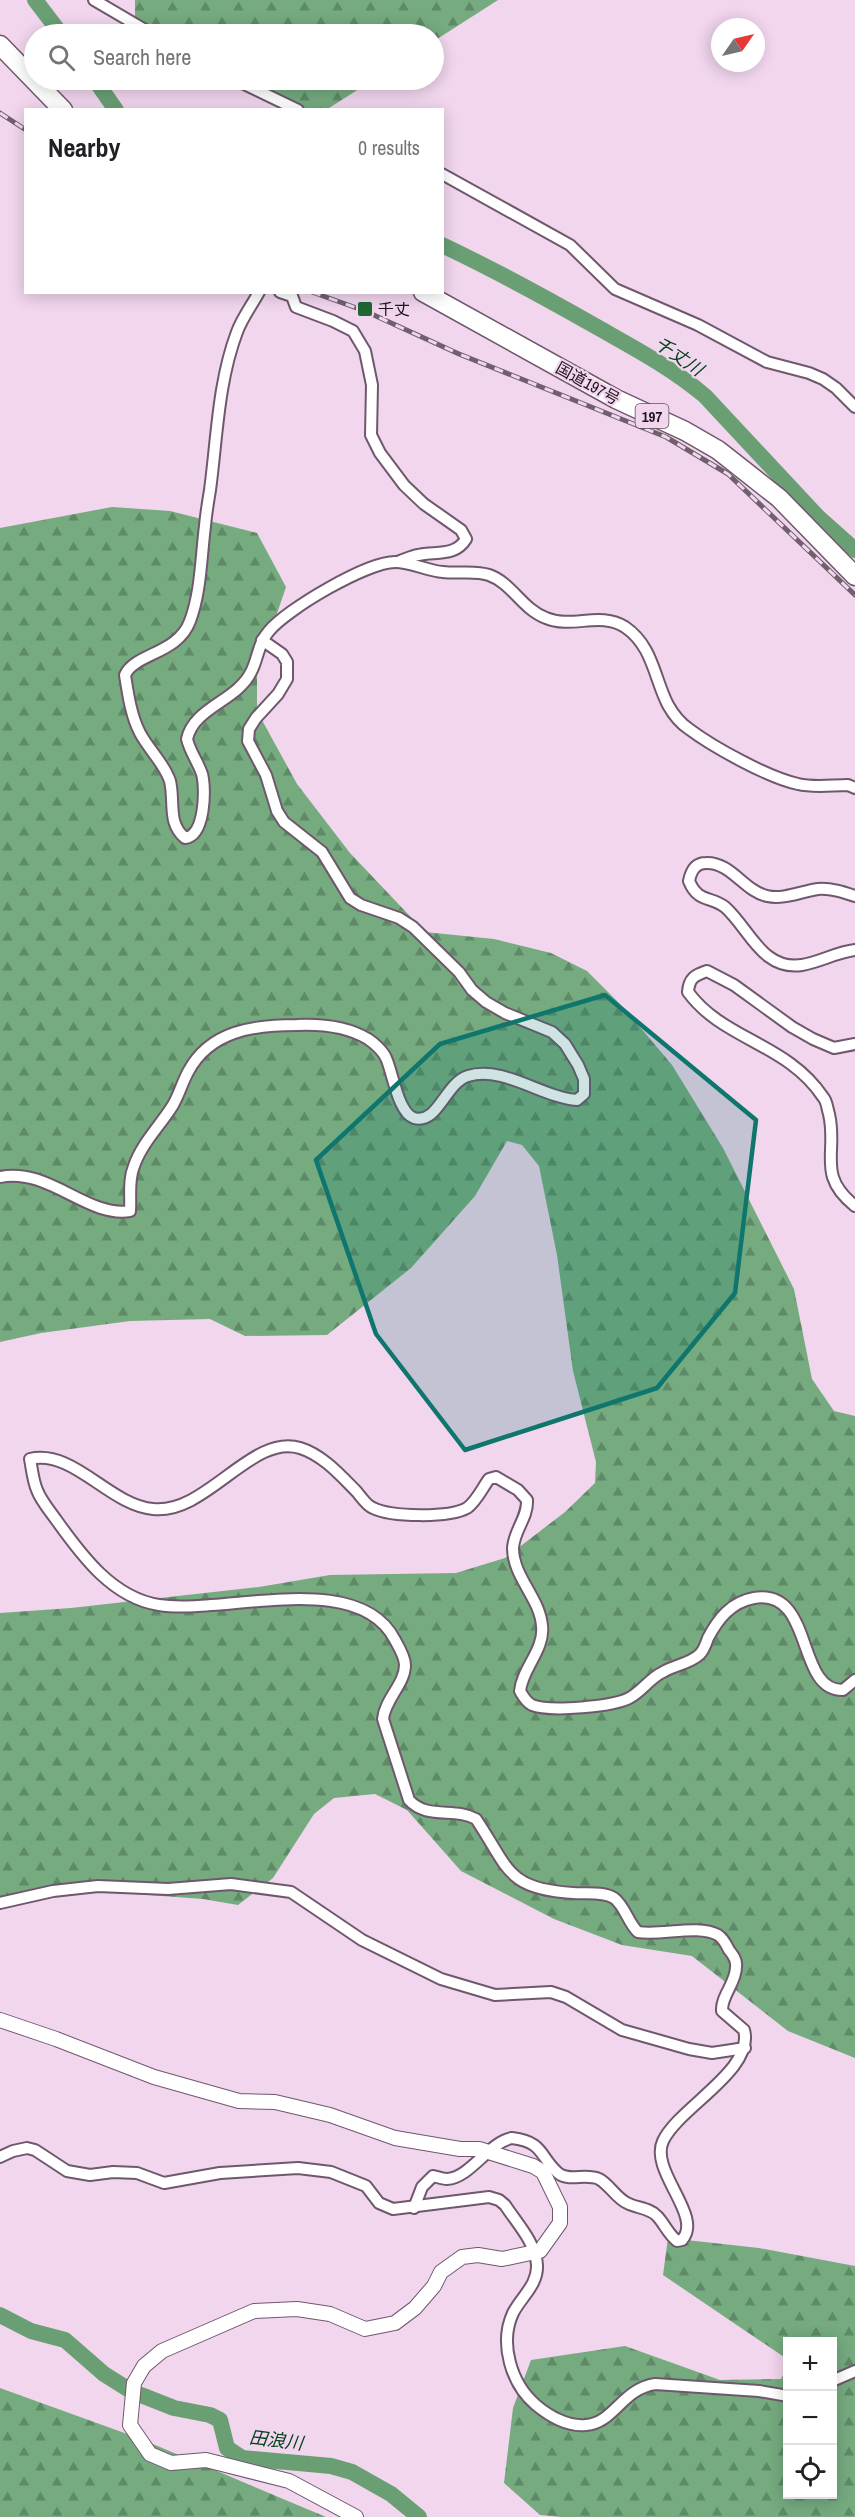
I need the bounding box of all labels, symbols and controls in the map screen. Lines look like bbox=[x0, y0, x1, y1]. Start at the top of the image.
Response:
north arrow bbox=[711, 18, 765, 72]
search box bbox=[24, 24, 444, 90]
icon: search bbox=[45, 41, 78, 74]
text: Search here bbox=[93, 42, 191, 72]
text: Nearby bbox=[48, 130, 120, 165]
text: 0 results bbox=[358, 134, 420, 161]
place label: 千丈 bbox=[378, 298, 410, 320]
marker: 千丈 bbox=[356, 300, 374, 318]
water label: 千丈川 bbox=[650, 331, 710, 383]
street label: 国道197号 bbox=[552, 356, 624, 410]
road number: 197 bbox=[636, 404, 668, 428]
map controls bbox=[783, 2337, 837, 2499]
button: + bbox=[783, 2337, 837, 2391]
button: − bbox=[783, 2391, 837, 2445]
water label: 田浪川 bbox=[248, 2424, 306, 2456]
button: locate bbox=[783, 2445, 837, 2499]

